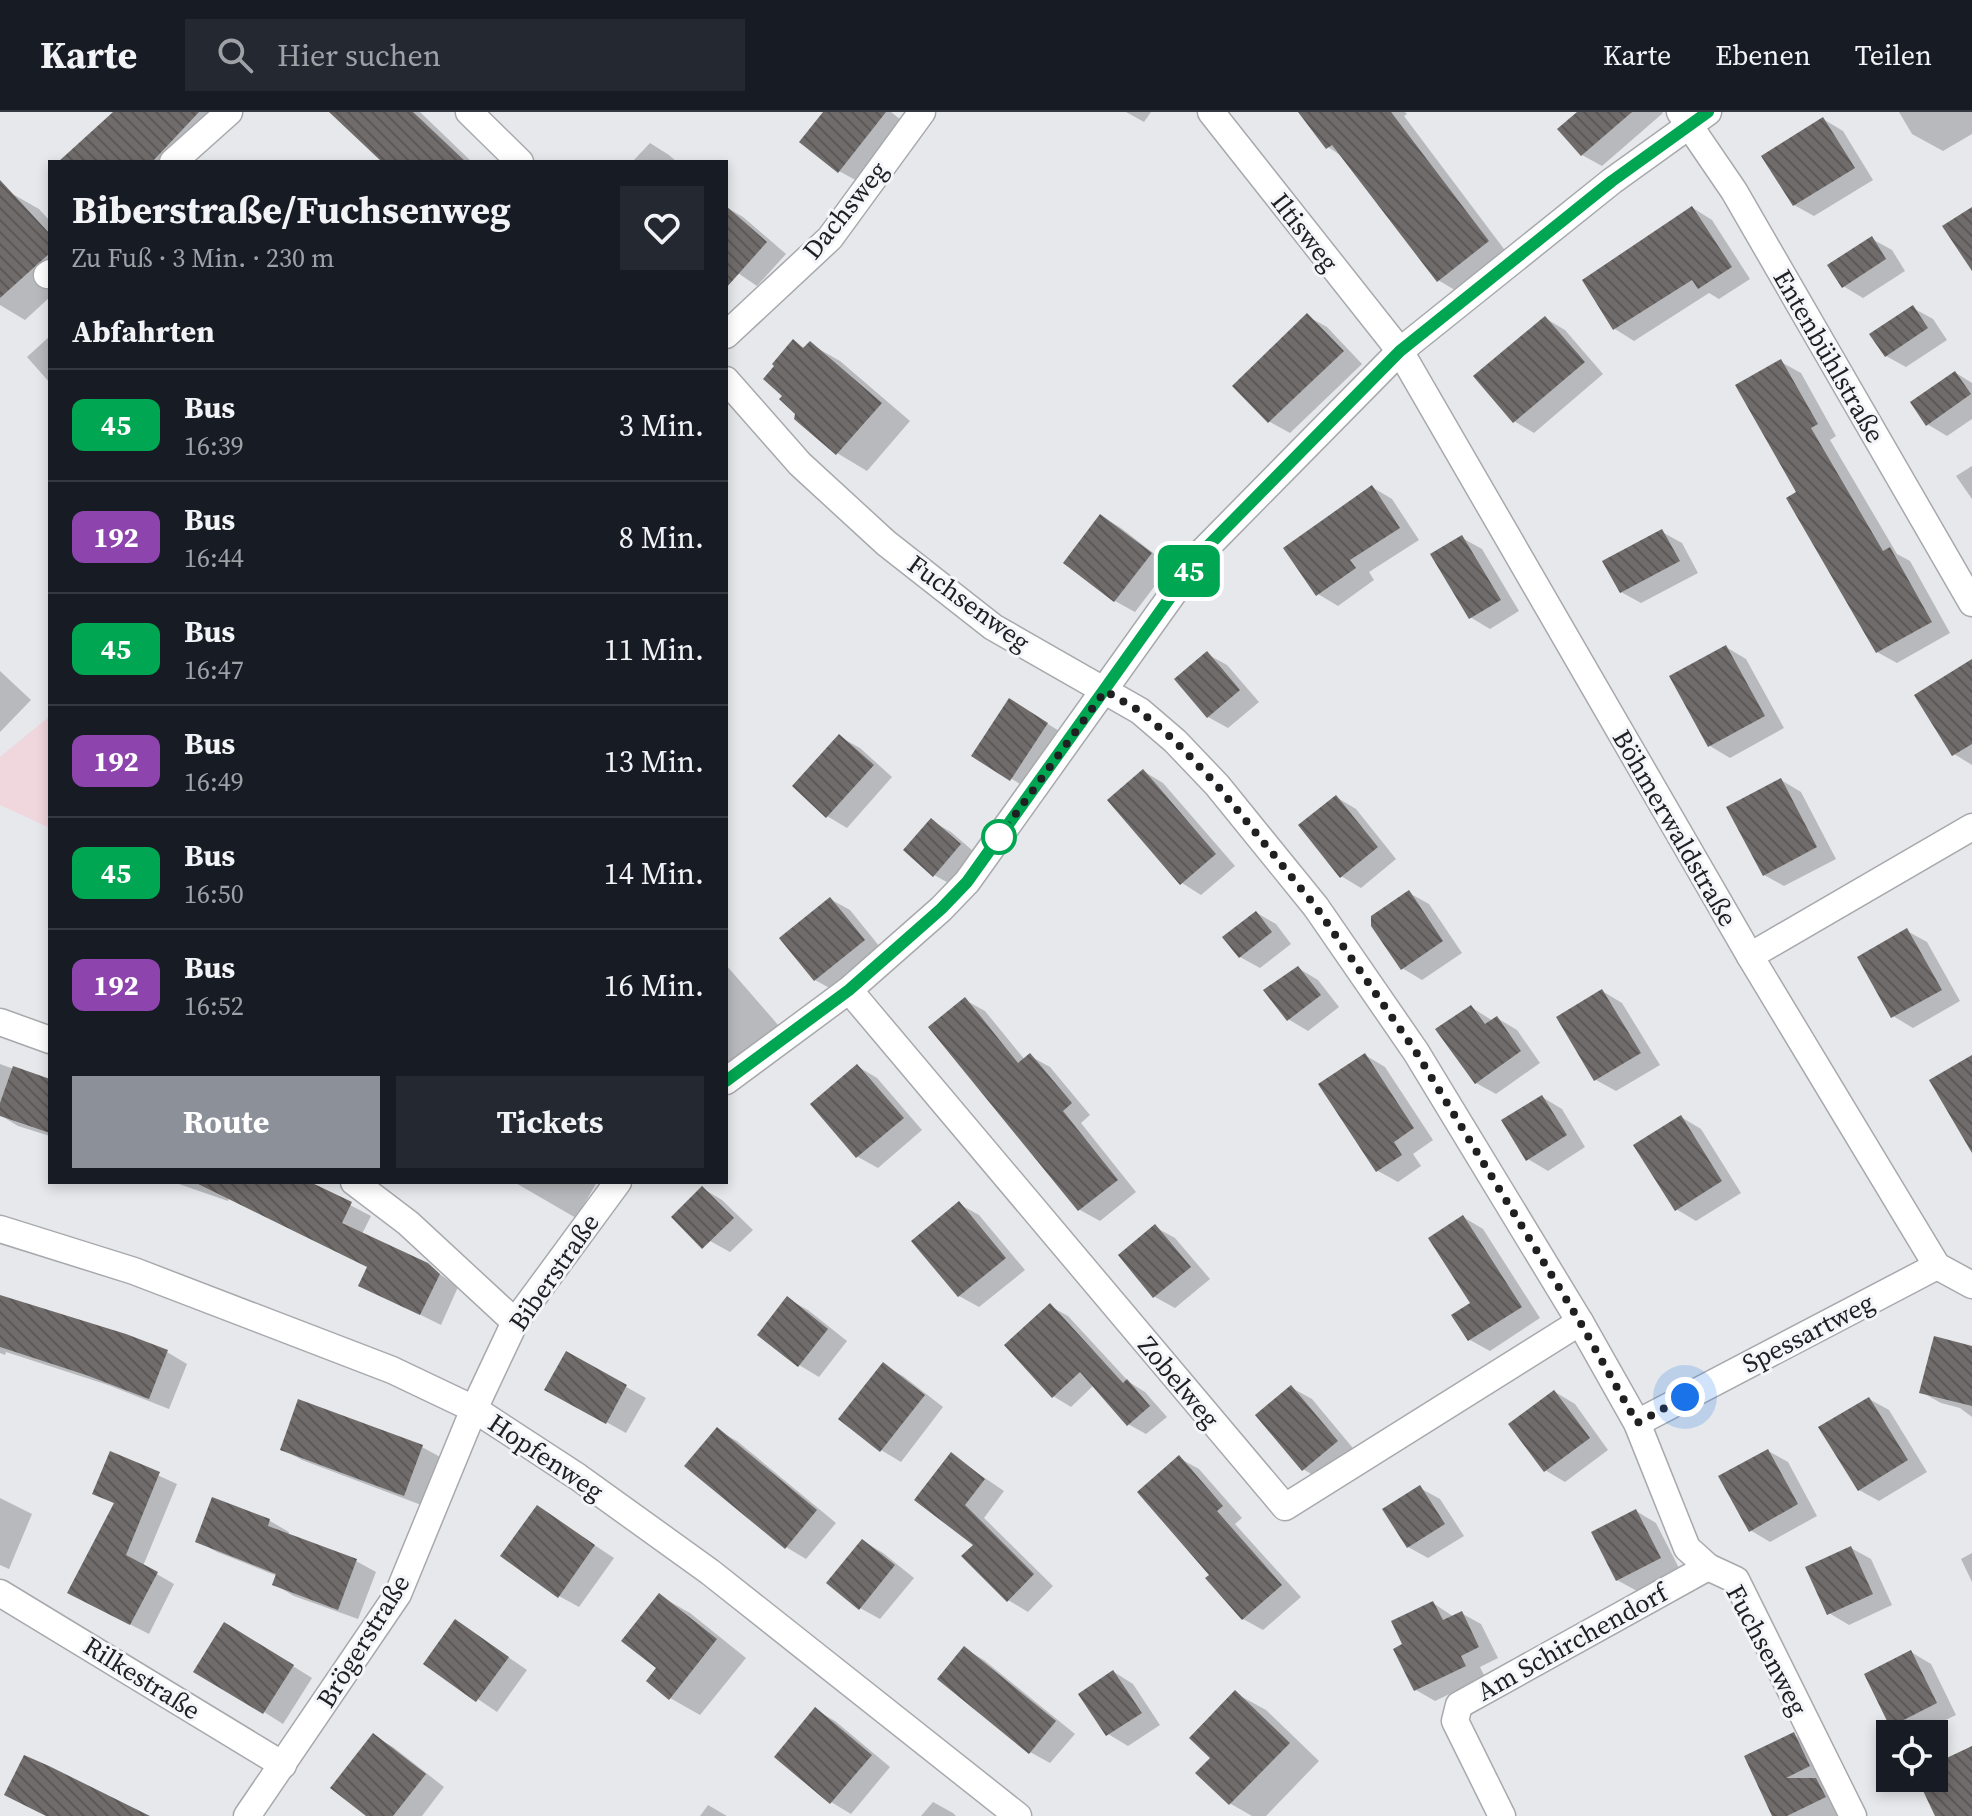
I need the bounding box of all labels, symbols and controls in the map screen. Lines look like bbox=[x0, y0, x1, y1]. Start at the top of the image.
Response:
search box bbox=[185, 19, 745, 91]
text: Karte bbox=[40, 29, 137, 81]
icon: search bbox=[213, 33, 257, 77]
text: Hier suchen bbox=[277, 35, 441, 76]
text: Karte bbox=[1603, 36, 1671, 74]
text: Ebenen bbox=[1715, 36, 1811, 74]
text: Teilen bbox=[1855, 36, 1932, 74]
street label: Dachsweg bbox=[794, 153, 896, 267]
text: Biberstraße/Fuchsenweg bbox=[72, 184, 511, 236]
street label: Iltisweg bbox=[1263, 185, 1347, 279]
button: heart bbox=[620, 186, 704, 270]
text: Zu Fuß · 3 Min. · 230 m bbox=[72, 240, 334, 276]
street label: Entenbühlstraße bbox=[1765, 263, 1893, 449]
text: Abfahrten bbox=[72, 311, 215, 352]
text: Bus bbox=[184, 387, 235, 428]
text: 3 Min. bbox=[619, 405, 704, 446]
text: 45 bbox=[101, 406, 131, 444]
text: 16:39 bbox=[184, 428, 244, 464]
text: Bus bbox=[184, 499, 235, 540]
text: 8 Min. bbox=[619, 517, 704, 558]
text: 192 bbox=[93, 518, 139, 556]
text: 16:44 bbox=[184, 540, 244, 576]
line badge: 45 bbox=[1153, 545, 1225, 597]
street label: Fuchsenweg bbox=[901, 546, 1037, 660]
text: 45 bbox=[1174, 552, 1204, 590]
text: Bus bbox=[184, 611, 235, 652]
text: 11 Min. bbox=[604, 629, 704, 670]
text: 45 bbox=[101, 630, 131, 668]
text: 16:47 bbox=[184, 652, 244, 688]
text: Bus bbox=[184, 723, 235, 764]
street label: Böhmerwaldstraße bbox=[1604, 723, 1746, 933]
text: 13 Min. bbox=[604, 741, 704, 782]
text: 192 bbox=[93, 742, 139, 780]
text: 16:49 bbox=[184, 764, 244, 800]
unlabelled marker bbox=[982, 820, 1016, 854]
text: Bus bbox=[184, 835, 235, 876]
text: 14 Min. bbox=[604, 853, 704, 894]
text: 45 bbox=[101, 854, 131, 892]
text: 16:50 bbox=[184, 876, 244, 912]
text: Bus bbox=[184, 947, 235, 988]
text: 16 Min. bbox=[604, 965, 704, 1006]
text: 192 bbox=[93, 966, 139, 1004]
text: 16:52 bbox=[184, 988, 244, 1024]
button: Route bbox=[72, 1076, 380, 1168]
button: Tickets bbox=[396, 1076, 704, 1168]
street label: Biberstraße bbox=[500, 1206, 608, 1338]
street label: Spessartweg bbox=[1736, 1284, 1880, 1382]
street label: Zobelweg bbox=[1130, 1328, 1228, 1436]
your location bbox=[1665, 1377, 1705, 1417]
street label: Hopfenweg bbox=[481, 1405, 611, 1509]
street label: Brögerstraße bbox=[308, 1567, 418, 1715]
street label: Am Schirchendorf bbox=[1470, 1573, 1676, 1709]
street label: Fuchsenweg bbox=[1718, 1578, 1816, 1722]
street label: Rilkestraße bbox=[77, 1628, 207, 1728]
map controls bbox=[1876, 1720, 1948, 1792]
button: locate bbox=[1876, 1720, 1948, 1792]

